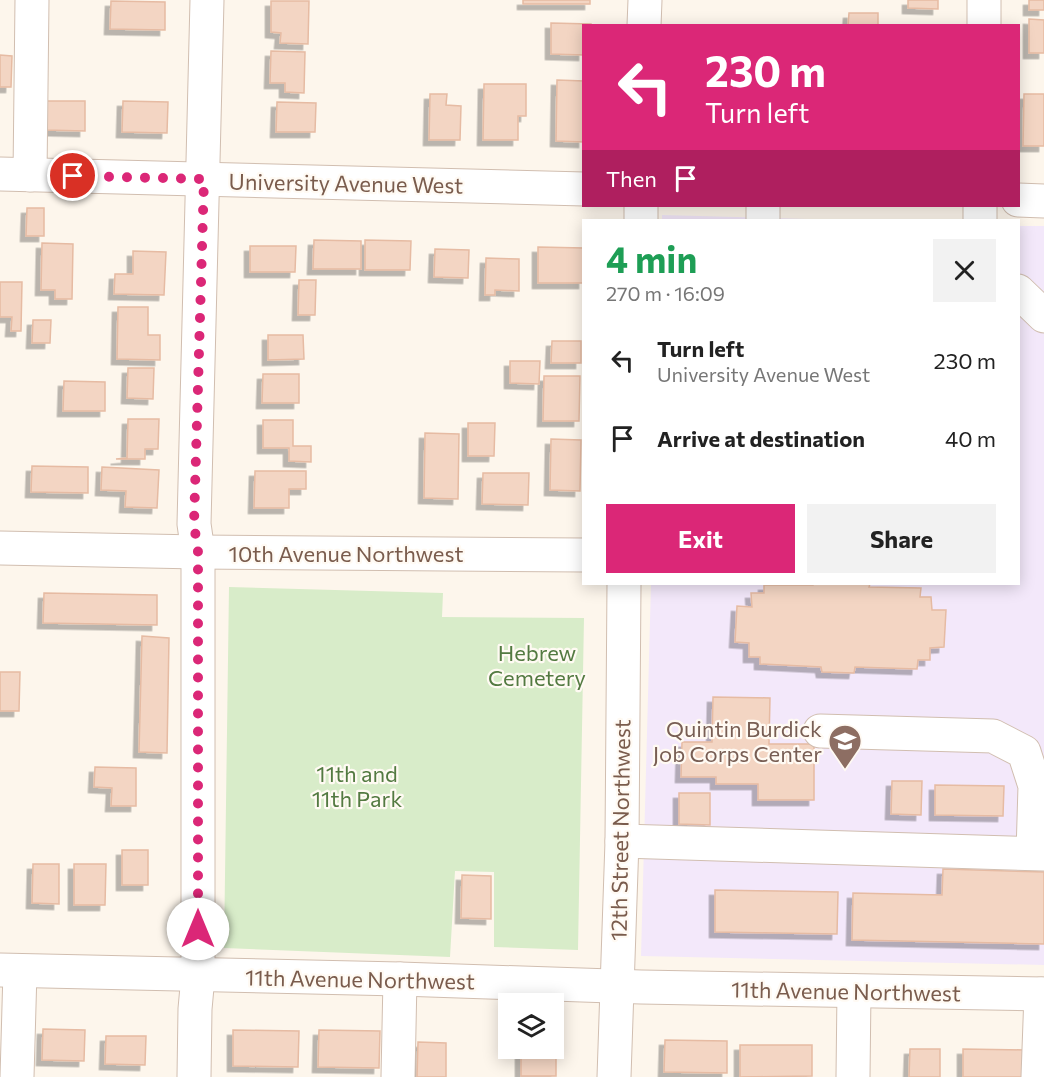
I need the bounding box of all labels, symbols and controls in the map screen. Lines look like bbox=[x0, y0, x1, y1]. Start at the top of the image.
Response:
text: 230 m bbox=[705, 44, 826, 96]
icon: left bbox=[606, 48, 684, 126]
text: Turn left bbox=[705, 96, 809, 129]
pin bbox=[47, 150, 98, 201]
icon: arrive bbox=[56, 159, 89, 192]
icon: arrive bbox=[669, 162, 702, 195]
text: Then bbox=[606, 165, 657, 192]
street label: University Avenue West bbox=[229, 167, 463, 199]
text: 4 min bbox=[606, 236, 697, 280]
button: close bbox=[933, 239, 996, 302]
text: 270 m · 16:09 bbox=[606, 281, 725, 305]
text: Turn left bbox=[657, 335, 744, 362]
icon: left bbox=[606, 344, 639, 377]
text: 230 m bbox=[933, 347, 996, 374]
text: University Avenue West bbox=[657, 362, 870, 386]
icon: arrive bbox=[606, 422, 639, 455]
text: Arrive at destination bbox=[657, 425, 865, 452]
text: 40 m bbox=[945, 425, 996, 452]
button: Exit bbox=[606, 504, 795, 573]
button: Share bbox=[807, 504, 996, 573]
street label: 10th Avenue Northwest bbox=[229, 540, 463, 567]
park label: Hebrew Cemetery bbox=[488, 639, 586, 691]
place label: Quintin Burdick Job Corps Center bbox=[653, 715, 822, 767]
street label: 12th Street Northwest bbox=[605, 719, 635, 941]
school or university icon: Quintin Burdick Job Corps Center bbox=[827, 723, 863, 770]
park label: 11th and 11th Park bbox=[312, 760, 402, 812]
position arrow bbox=[166, 897, 230, 961]
street label: 11th Avenue Northwest bbox=[245, 963, 475, 995]
street label: 11th Avenue Northwest bbox=[731, 975, 961, 1007]
map controls bbox=[498, 993, 564, 1059]
button: layers bbox=[498, 993, 564, 1059]

